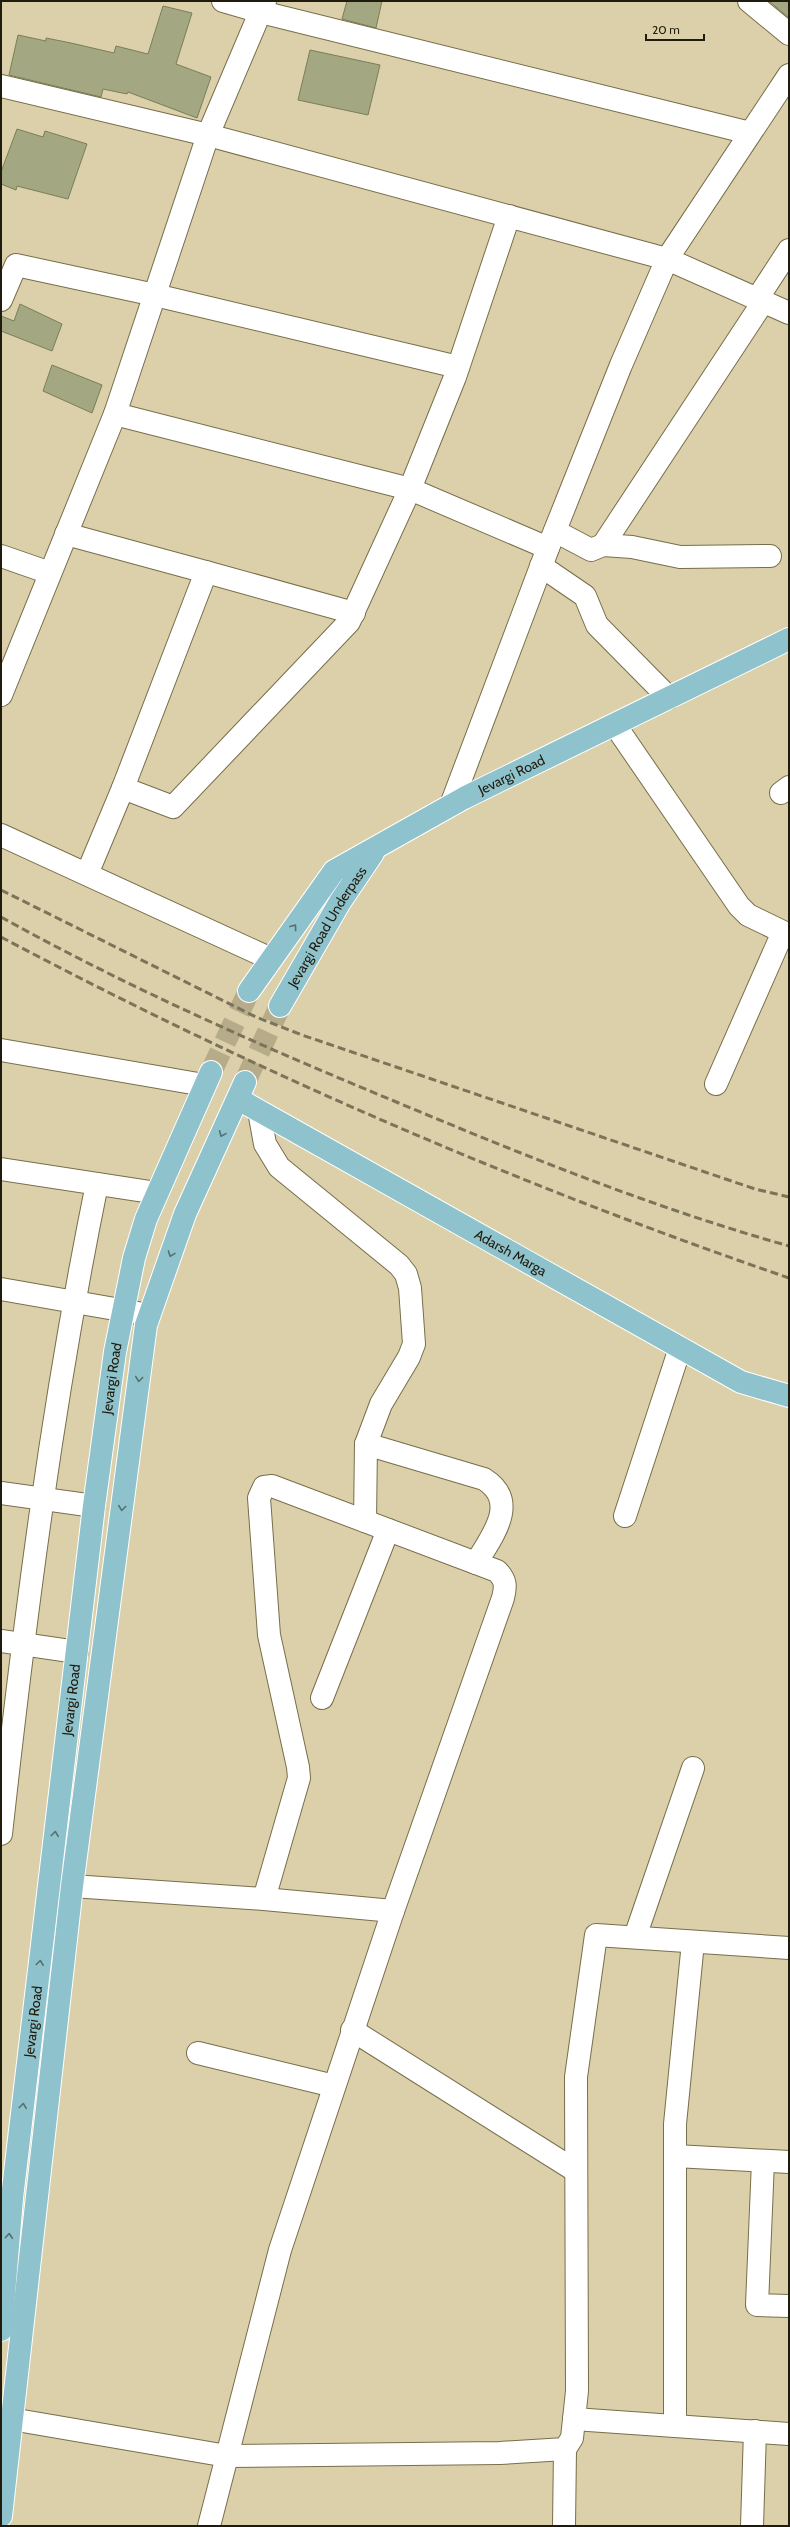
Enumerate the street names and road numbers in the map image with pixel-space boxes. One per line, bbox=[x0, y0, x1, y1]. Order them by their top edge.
street label: Jevargi Road bbox=[474, 751, 548, 799]
street label: Jevargi Road Underpass bbox=[283, 863, 371, 992]
street label: Adarsh Marga bbox=[471, 1225, 550, 1280]
street label: Jevargi Road bbox=[97, 1341, 126, 1416]
street label: Jevargi Road bbox=[58, 1663, 84, 1738]
street label: Jevargi Road bbox=[20, 1985, 46, 2060]

